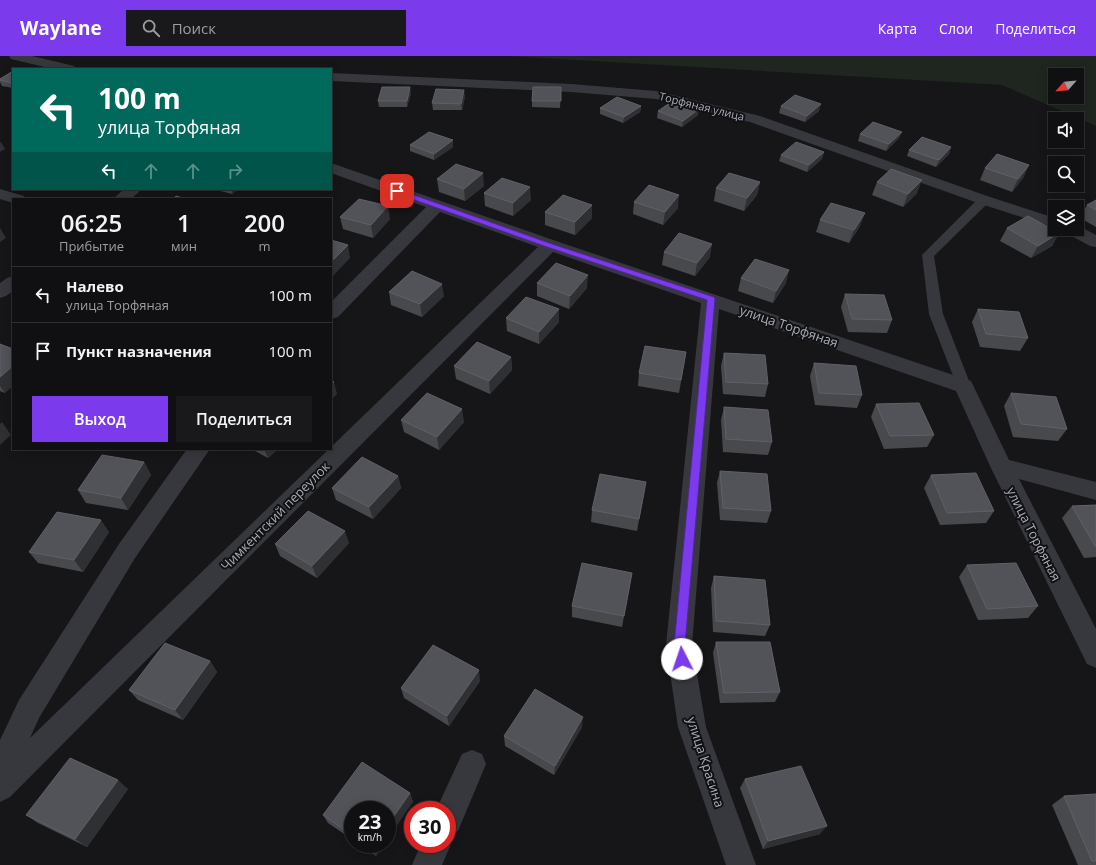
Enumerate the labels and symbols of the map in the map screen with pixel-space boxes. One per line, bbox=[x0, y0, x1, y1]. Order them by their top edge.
north arrow bbox=[1048, 68, 1084, 104]
street label: Торфяная улица bbox=[658, 88, 746, 124]
pin bbox=[380, 174, 414, 208]
street label: улица Торфяная bbox=[737, 301, 841, 351]
street label: Чимкентский переулок bbox=[217, 457, 334, 574]
street label: улица Торфяная bbox=[1003, 484, 1065, 584]
position arrow bbox=[661, 638, 703, 680]
street label: улица Красина bbox=[683, 715, 729, 809]
speed limit sign: 30 bbox=[404, 801, 456, 853]

